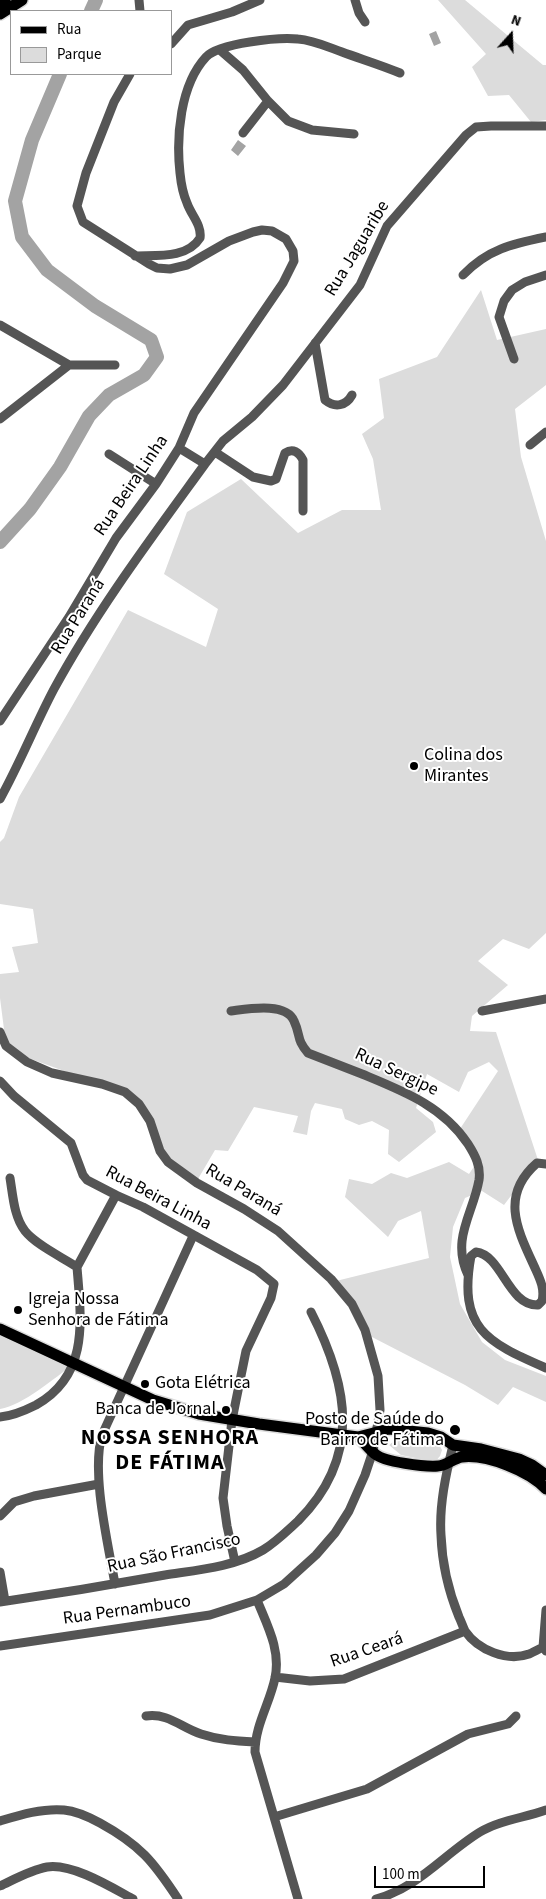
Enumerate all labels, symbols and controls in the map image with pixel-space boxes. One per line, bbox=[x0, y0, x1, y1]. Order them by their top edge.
legend bbox=[10, 10, 172, 75]
north arrow bbox=[486, 10, 536, 60]
text: N bbox=[508, 10, 524, 32]
text: Rua bbox=[57, 19, 81, 40]
text: Parque bbox=[57, 44, 101, 65]
street label: Rua Jaguaribe bbox=[321, 197, 395, 301]
street label: Rua Beira Linha bbox=[90, 431, 174, 541]
street label: Rua Paraná bbox=[47, 575, 111, 659]
place label: Colina dos Mirantes bbox=[424, 745, 503, 788]
marker: Colina dos Mirantes bbox=[408, 760, 420, 772]
street label: Rua Sergipe bbox=[351, 1044, 441, 1102]
street label: Rua Paraná bbox=[201, 1160, 285, 1222]
street label: Rua Beira Linha bbox=[101, 1162, 215, 1236]
place label: Igreja Nossa Senhora de Fátima bbox=[28, 1289, 169, 1332]
marker: Igreja Nossa Senhora de Fátima bbox=[12, 1304, 24, 1316]
place label: Gota Elétrica bbox=[155, 1373, 251, 1395]
marker: Gota Elétrica bbox=[139, 1378, 151, 1390]
place label: Banca de Jornal bbox=[95, 1399, 216, 1421]
marker: Banca de Jornal bbox=[220, 1404, 232, 1416]
place label: Posto de Saúde do Bairro de Fátima bbox=[305, 1409, 444, 1452]
marker: Posto de Saúde do Bairro de Fátima bbox=[448, 1423, 462, 1437]
district label: NOSSA SENHORA DE FÁTIMA bbox=[79, 1426, 261, 1478]
street label: Rua São Francisco bbox=[105, 1529, 243, 1579]
street label: Rua Pernambuco bbox=[62, 1591, 192, 1631]
street label: Rua Ceará bbox=[328, 1628, 406, 1674]
scale bar bbox=[376, 1856, 487, 1888]
text: 100 m bbox=[382, 1864, 420, 1885]

